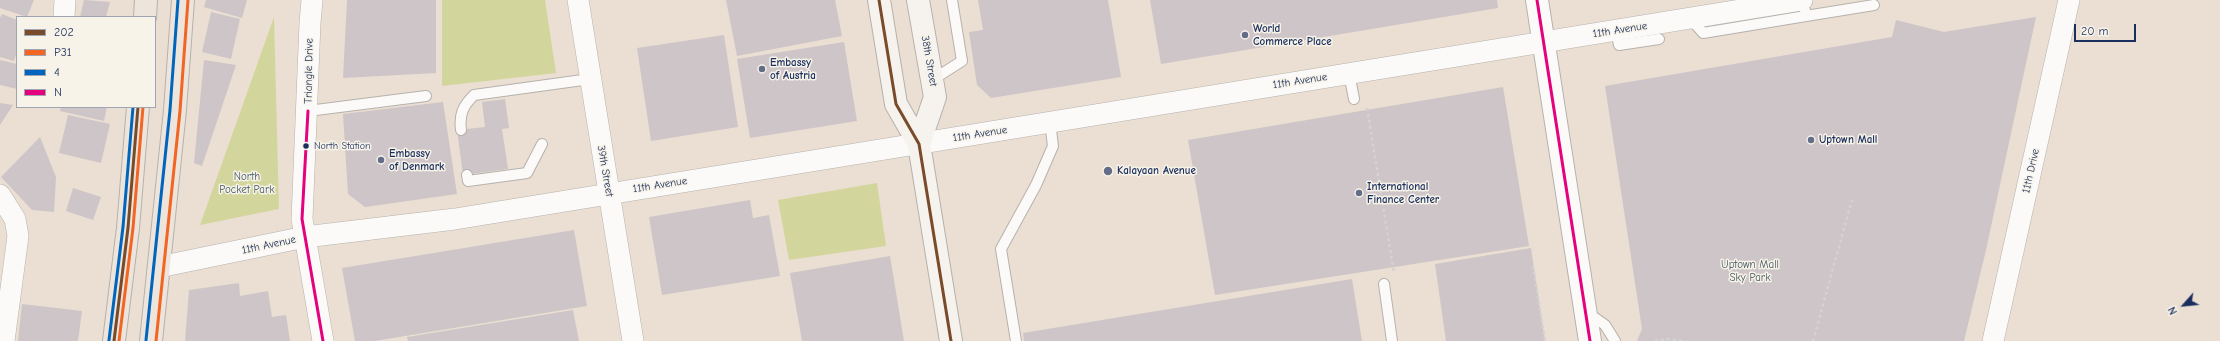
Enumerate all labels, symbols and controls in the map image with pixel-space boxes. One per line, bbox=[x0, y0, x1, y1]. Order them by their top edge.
legend bbox=[16, 16, 156, 108]
scale bar bbox=[2076, 16, 2138, 42]
street label: 11th Avenue bbox=[1592, 19, 1648, 41]
place label: World Commerce Place bbox=[1253, 22, 1332, 48]
text: 20 m bbox=[2081, 24, 2109, 38]
text: 202 bbox=[54, 25, 74, 39]
marker: World Commerce Place bbox=[1240, 30, 1250, 40]
street label: 38th Street bbox=[918, 34, 940, 88]
street label: Triangle Drive bbox=[302, 38, 316, 104]
text: P31 bbox=[54, 45, 72, 59]
place label: Embassy of Austria bbox=[770, 56, 816, 82]
marker: Embassy of Austria bbox=[757, 64, 767, 74]
text: 4 bbox=[54, 65, 60, 79]
street label: 11th Avenue bbox=[1272, 70, 1328, 92]
text: N bbox=[54, 85, 62, 99]
street label: 11th Avenue bbox=[952, 123, 1008, 145]
place label: Uptown Mall bbox=[1819, 133, 1877, 147]
marker: Uptown Mall bbox=[1806, 135, 1816, 145]
place label: North Station bbox=[314, 140, 371, 152]
marker: North Station bbox=[301, 141, 311, 151]
street label: 39th Street bbox=[594, 144, 616, 198]
place label: Embassy of Denmark bbox=[389, 147, 444, 173]
street label: 11th Drive bbox=[2019, 148, 2043, 194]
marker: Embassy of Denmark bbox=[376, 155, 386, 165]
place label: Kalayaan Avenue bbox=[1117, 164, 1196, 178]
marker: Kalayaan Avenue bbox=[1102, 165, 1114, 177]
park label: North Pocket Park bbox=[219, 170, 275, 196]
street label: 11th Avenue bbox=[632, 174, 688, 196]
place label: International Finance Center bbox=[1367, 180, 1439, 206]
marker: International Finance Center bbox=[1354, 188, 1364, 198]
street label: 11th Avenue bbox=[241, 233, 297, 257]
park label: Uptown Mall Sky Park bbox=[1721, 258, 1779, 284]
north arrow bbox=[2164, 285, 2204, 325]
text: N bbox=[2165, 305, 2180, 317]

